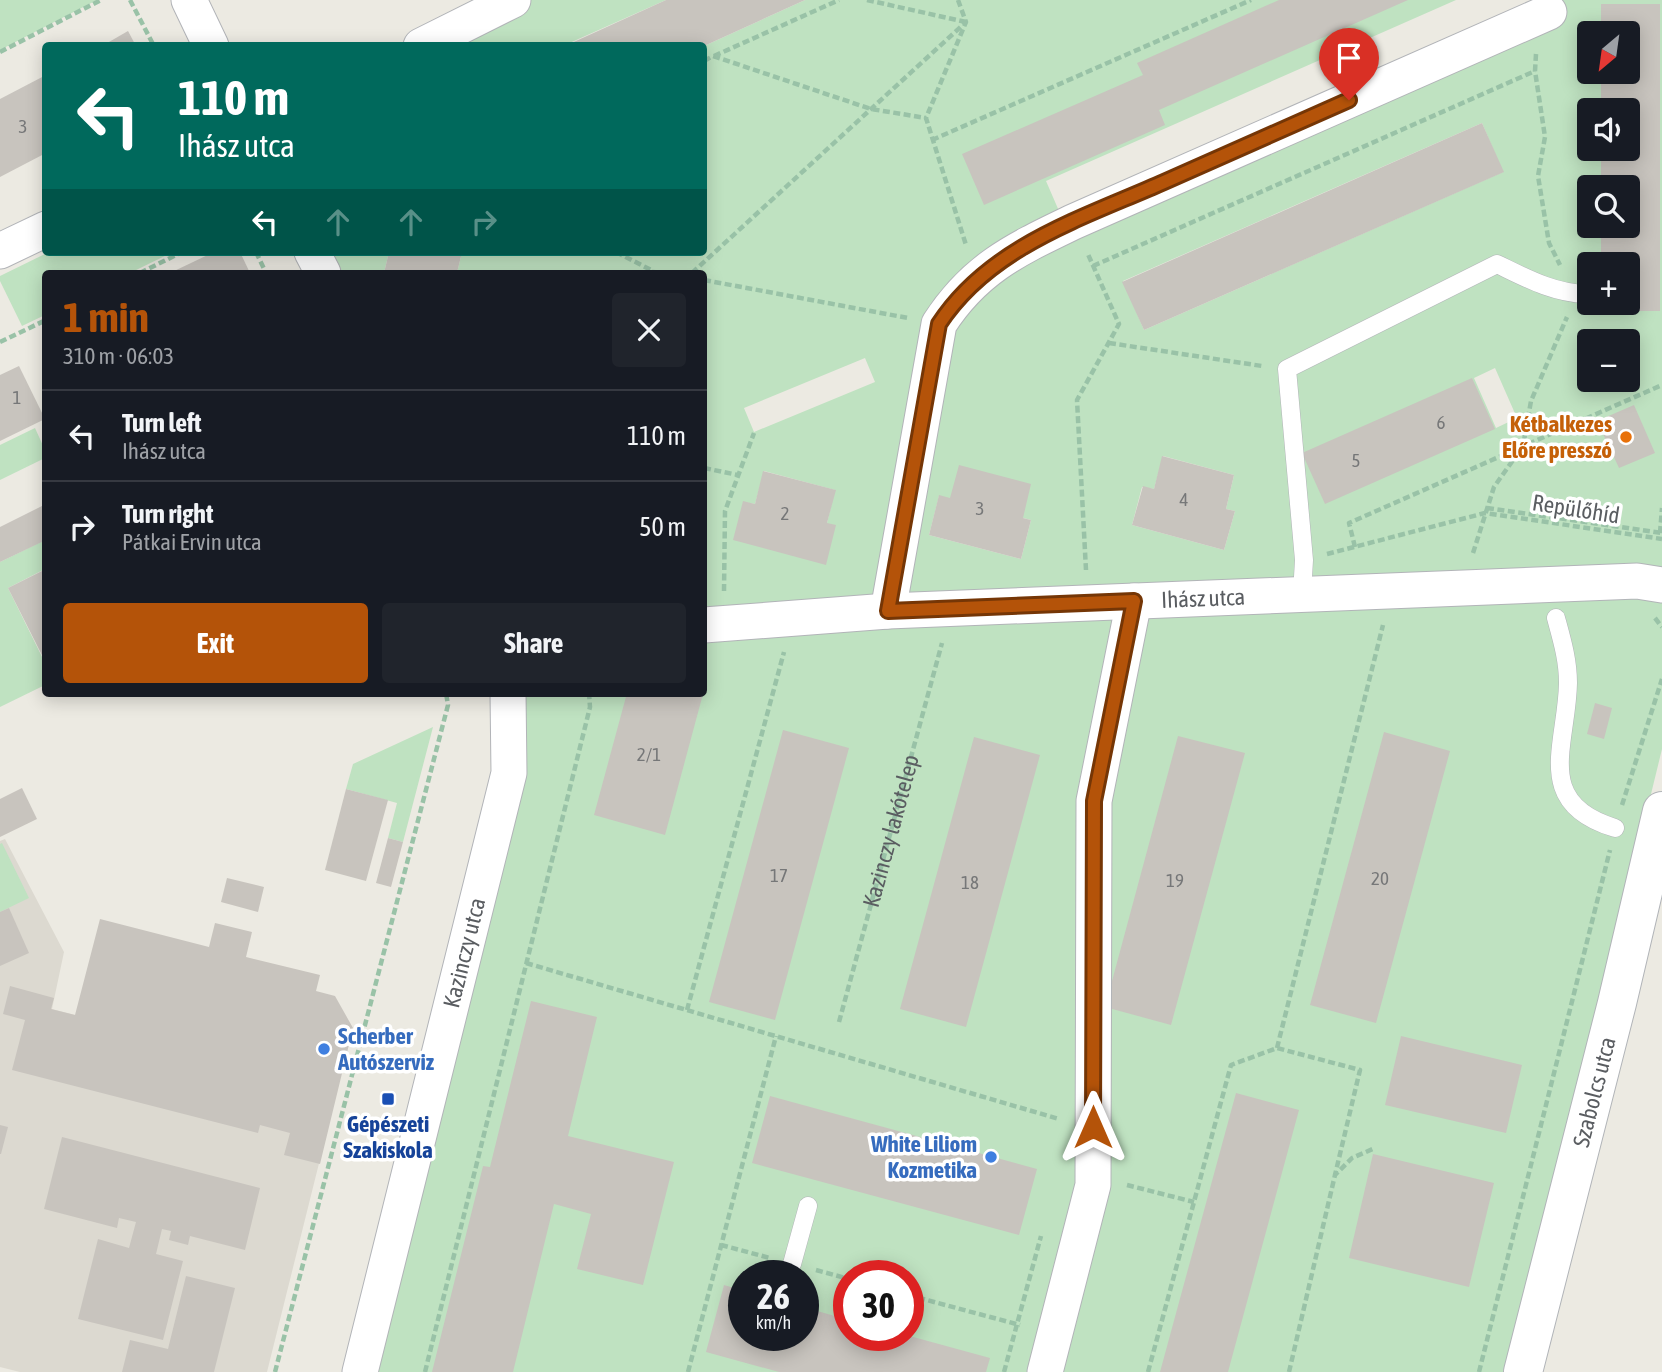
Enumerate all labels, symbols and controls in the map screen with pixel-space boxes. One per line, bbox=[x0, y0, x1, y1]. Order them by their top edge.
north arrow bbox=[1577, 21, 1640, 84]
map controls bbox=[1577, 21, 1640, 392]
pin bbox=[1319, 28, 1379, 100]
icon: arrive bbox=[1330, 39, 1368, 77]
text: 110 m bbox=[178, 69, 289, 125]
icon: left bbox=[63, 70, 154, 161]
button: sound bbox=[1577, 98, 1640, 161]
house number: 3 bbox=[19, 115, 27, 137]
text: Ihász utca bbox=[178, 127, 295, 164]
button: search bbox=[1577, 175, 1640, 238]
icon: left bbox=[246, 203, 284, 241]
icon: ahead bbox=[319, 203, 357, 241]
icon: ahead bbox=[392, 203, 430, 241]
icon: right bbox=[465, 203, 503, 241]
button: + bbox=[1577, 252, 1640, 315]
text: 1 min bbox=[63, 293, 149, 341]
button: close bbox=[612, 293, 686, 367]
button: − bbox=[1577, 329, 1640, 392]
text: 310 m · 06:03 bbox=[63, 343, 174, 369]
house number: 1 bbox=[13, 386, 21, 408]
text: Turn left bbox=[122, 408, 202, 438]
house number: 6 bbox=[1437, 411, 1446, 433]
place label: Kétbalkezes Előre presszó bbox=[1502, 411, 1612, 463]
icon: left bbox=[63, 417, 101, 455]
text: 110 m bbox=[627, 421, 686, 451]
marker: Kétbalkezes Előre presszó bbox=[1618, 429, 1634, 445]
text: Ihász utca bbox=[122, 438, 206, 464]
house number: 5 bbox=[1352, 449, 1360, 471]
house number: 4 bbox=[1180, 488, 1189, 510]
street label: Repülőhíd bbox=[1531, 489, 1621, 529]
house number: 3 bbox=[976, 497, 984, 519]
text: Turn right bbox=[122, 499, 213, 529]
house number: 2 bbox=[781, 502, 789, 524]
icon: right bbox=[63, 508, 101, 546]
text: 50 m bbox=[639, 512, 686, 542]
text: Pátkai Ervin utca bbox=[122, 529, 262, 555]
street label: Ihász utca bbox=[1161, 584, 1246, 613]
button: Exit bbox=[63, 603, 368, 683]
button: Share bbox=[382, 603, 686, 683]
house number: 2/1 bbox=[637, 743, 661, 765]
street label: Kazinczy lakótelep bbox=[858, 752, 924, 910]
house number: 17 bbox=[770, 864, 788, 886]
house number: 20 bbox=[1371, 867, 1389, 889]
house number: 19 bbox=[1166, 869, 1184, 891]
house number: 18 bbox=[961, 871, 979, 893]
street label: Kazinczy utca bbox=[438, 895, 490, 1010]
place label: Scherber Autószerviz bbox=[337, 1023, 435, 1075]
street label: Szabolcs utca bbox=[1568, 1034, 1621, 1150]
marker: Scherber Autószerviz bbox=[316, 1041, 332, 1057]
position arrow bbox=[1056, 1090, 1130, 1164]
marker: Gépészeti Szakiskola bbox=[380, 1091, 396, 1107]
place label: Gépészeti Szakiskola bbox=[343, 1111, 433, 1163]
place label: White Liliom Kozmetika bbox=[870, 1131, 977, 1183]
marker: White Liliom Kozmetika bbox=[983, 1149, 999, 1165]
speed limit sign: 30 bbox=[833, 1260, 924, 1351]
text: 26 bbox=[757, 1276, 790, 1316]
text: km/h bbox=[756, 1312, 791, 1333]

